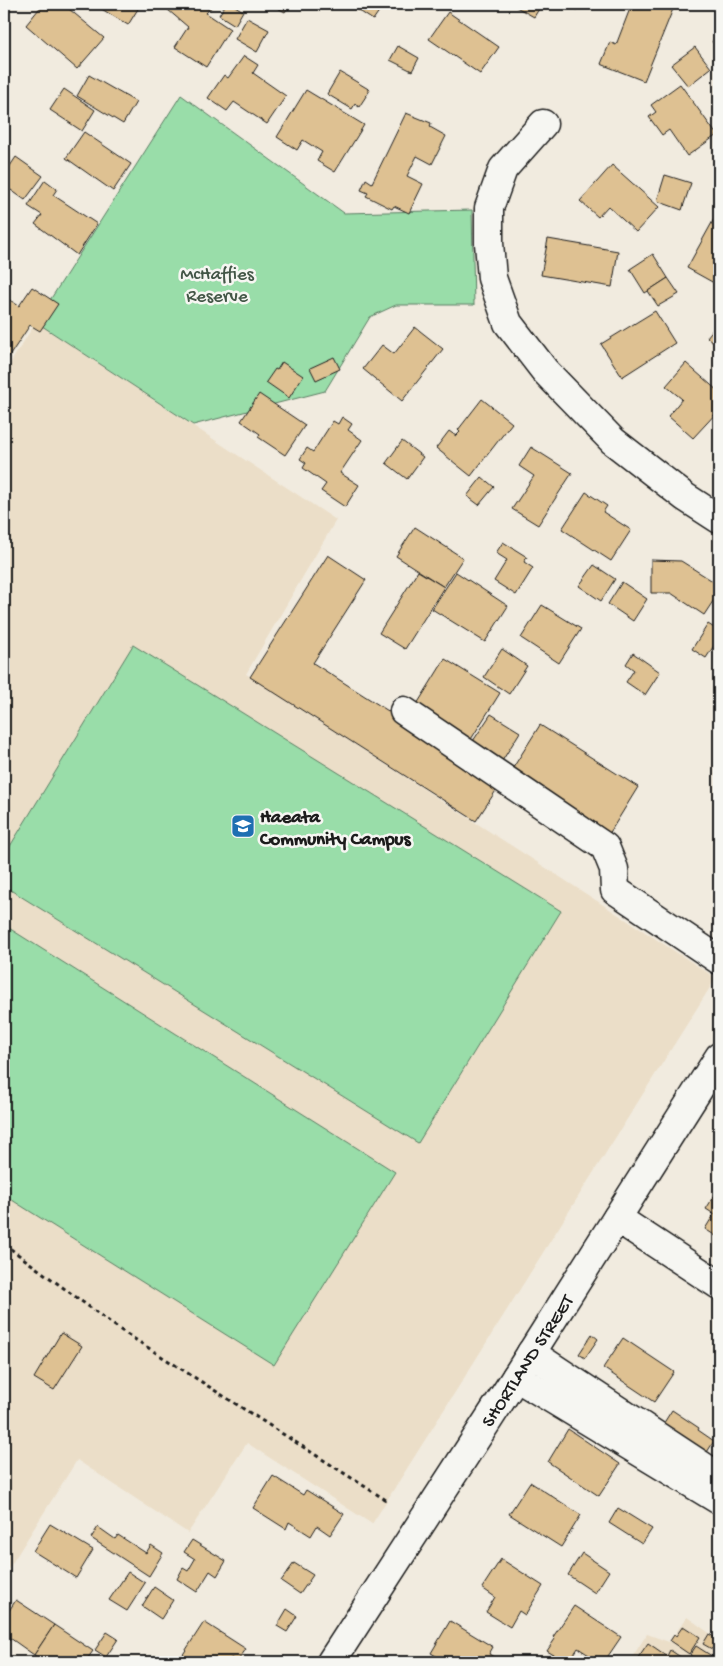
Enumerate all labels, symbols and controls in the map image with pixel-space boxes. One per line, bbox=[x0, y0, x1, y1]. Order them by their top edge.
park label: McHaffies Reserve bbox=[180, 264, 255, 309]
place label: Haeata Community Campus bbox=[259, 807, 411, 852]
school or university icon: Haeata Community Campus bbox=[230, 813, 256, 839]
street label: SHORTLAND STREET bbox=[478, 1291, 581, 1432]

